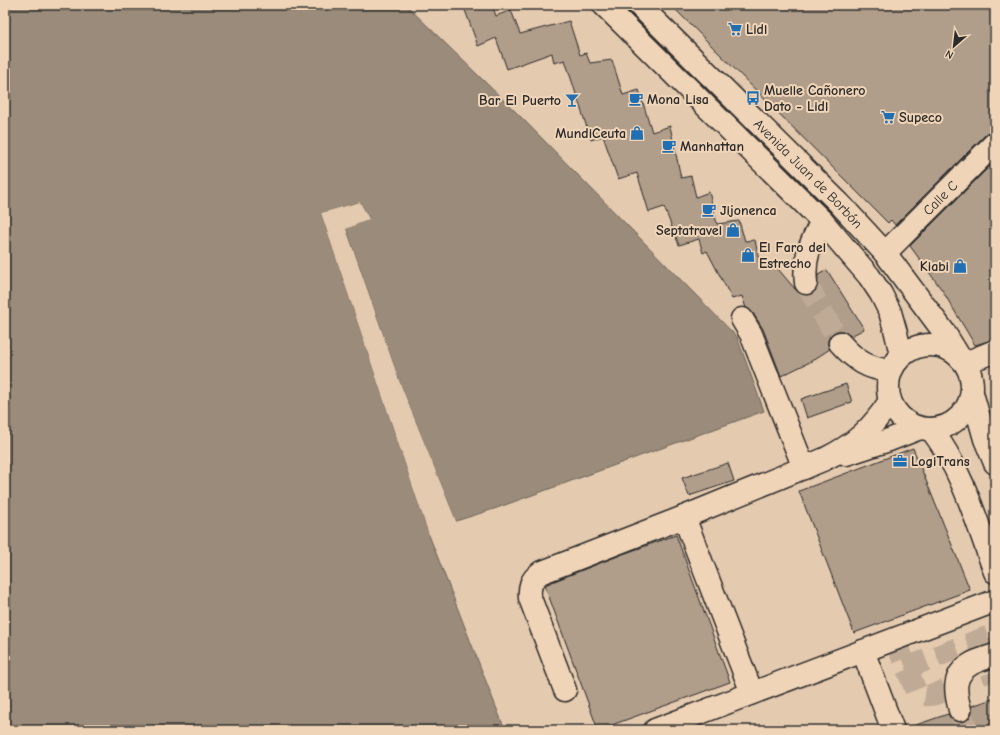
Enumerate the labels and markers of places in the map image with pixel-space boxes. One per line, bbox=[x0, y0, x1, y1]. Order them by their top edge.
supermarket icon: Lidl bbox=[727, 21, 743, 37]
place label: Lidl bbox=[746, 21, 767, 38]
place label: Muelle Cañonero Dato - Lidl bbox=[764, 82, 865, 115]
bus stop icon: Muelle Cañonero Dato - Lidl bbox=[745, 90, 761, 106]
cafe icon: Mona Lisa bbox=[628, 91, 644, 107]
place label: Mona Lisa bbox=[647, 91, 709, 108]
place label: Bar El Puerto bbox=[479, 92, 561, 109]
bar icon: Bar El Puerto bbox=[564, 92, 580, 108]
supermarket icon: Supeco bbox=[880, 109, 896, 125]
place label: Supeco bbox=[899, 109, 942, 126]
place label: MundiCeuta bbox=[555, 125, 626, 142]
shop icon: MundiCeuta bbox=[629, 125, 645, 141]
cafe icon: Manhattan bbox=[661, 138, 677, 154]
place label: Manhattan bbox=[680, 138, 744, 155]
cafe icon: Jijonenca bbox=[701, 202, 717, 218]
place label: Jijonenca bbox=[720, 202, 777, 219]
place label: Septatravel bbox=[656, 222, 722, 239]
shop icon: Septatravel bbox=[725, 222, 741, 238]
place label: El Faro del Estrecho bbox=[759, 239, 826, 272]
shop icon: El Faro del Estrecho bbox=[740, 247, 756, 263]
place label: Kiabi bbox=[920, 258, 949, 275]
shop icon: Kiabi bbox=[952, 258, 968, 274]
office icon: LogiTrans bbox=[892, 453, 908, 469]
place label: LogiTrans bbox=[911, 453, 970, 470]

